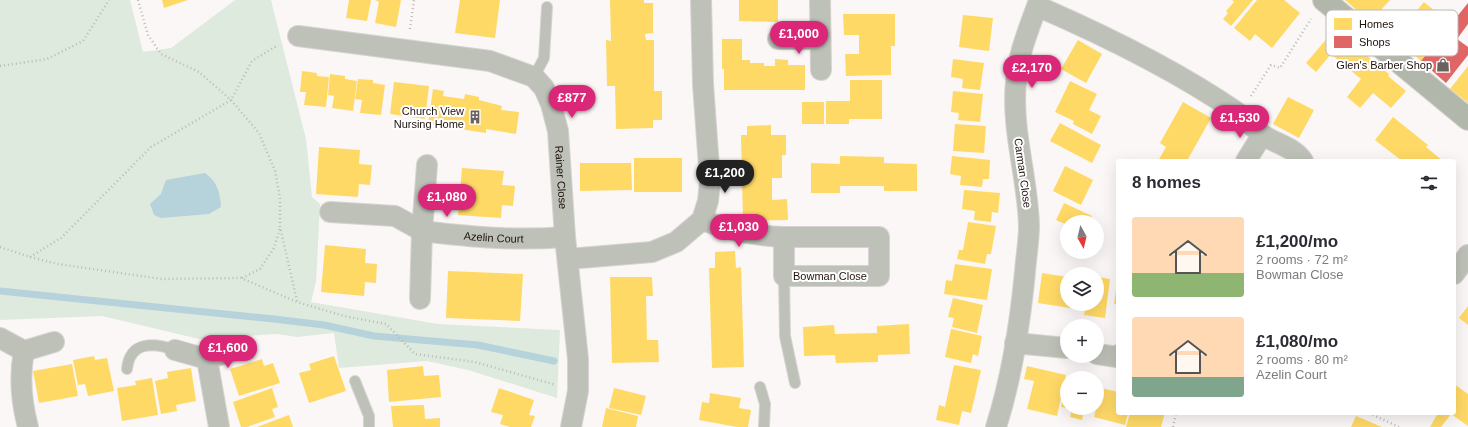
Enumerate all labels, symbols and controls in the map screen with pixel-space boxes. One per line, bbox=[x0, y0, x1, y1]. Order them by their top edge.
legend bbox=[1326, 10, 1458, 56]
text: Homes bbox=[1359, 18, 1394, 30]
pin: £1,000 bbox=[766, 21, 832, 55]
text: £1,000 bbox=[779, 26, 819, 41]
text: Shops bbox=[1359, 36, 1391, 48]
pin: £2,170 bbox=[999, 55, 1065, 89]
shop icon: Glen's Barber Shop bbox=[1435, 57, 1451, 73]
place label: Glen's Barber Shop bbox=[1336, 59, 1432, 71]
text: £2,170 bbox=[1012, 60, 1052, 75]
pin: £877 bbox=[548, 85, 596, 119]
text: £877 bbox=[558, 90, 586, 105]
place label: Church View Nursing Home bbox=[394, 105, 464, 130]
pin: £1,530 bbox=[1207, 105, 1273, 139]
building icon: Church View Nursing Home bbox=[467, 109, 483, 125]
text: £1,530 bbox=[1220, 110, 1260, 125]
street label: Carman Close bbox=[1012, 137, 1034, 209]
street label: Rainer Close bbox=[553, 145, 569, 209]
pin: £1,200 bbox=[692, 160, 758, 194]
text: £1,200 bbox=[705, 165, 745, 180]
icon: filters bbox=[1418, 172, 1440, 194]
text: 8 homes bbox=[1132, 173, 1201, 192]
pin: £1,080 bbox=[414, 184, 480, 218]
text: £1,080 bbox=[427, 189, 467, 204]
pin: £1,030 bbox=[706, 214, 772, 248]
north arrow bbox=[1060, 215, 1104, 259]
map controls bbox=[1060, 215, 1104, 415]
text: £1,030 bbox=[719, 219, 759, 234]
street label: Azelin Court bbox=[463, 230, 524, 245]
text: £1,200/mo bbox=[1256, 232, 1338, 251]
icon: home bbox=[1164, 233, 1212, 281]
text: 2 rooms · 72 m² bbox=[1256, 252, 1348, 267]
button: layers bbox=[1060, 267, 1104, 311]
text: Bowman Close bbox=[1256, 267, 1343, 282]
street label: Bowman Close bbox=[793, 270, 867, 282]
button: + bbox=[1060, 319, 1104, 363]
text: £1,080/mo bbox=[1256, 332, 1338, 351]
icon: home bbox=[1164, 333, 1212, 381]
pin: £1,600 bbox=[195, 335, 261, 369]
text: £1,600 bbox=[208, 340, 248, 355]
text: 2 rooms · 80 m² bbox=[1256, 352, 1348, 367]
text: Azelin Court bbox=[1256, 367, 1327, 382]
button: − bbox=[1060, 371, 1104, 415]

